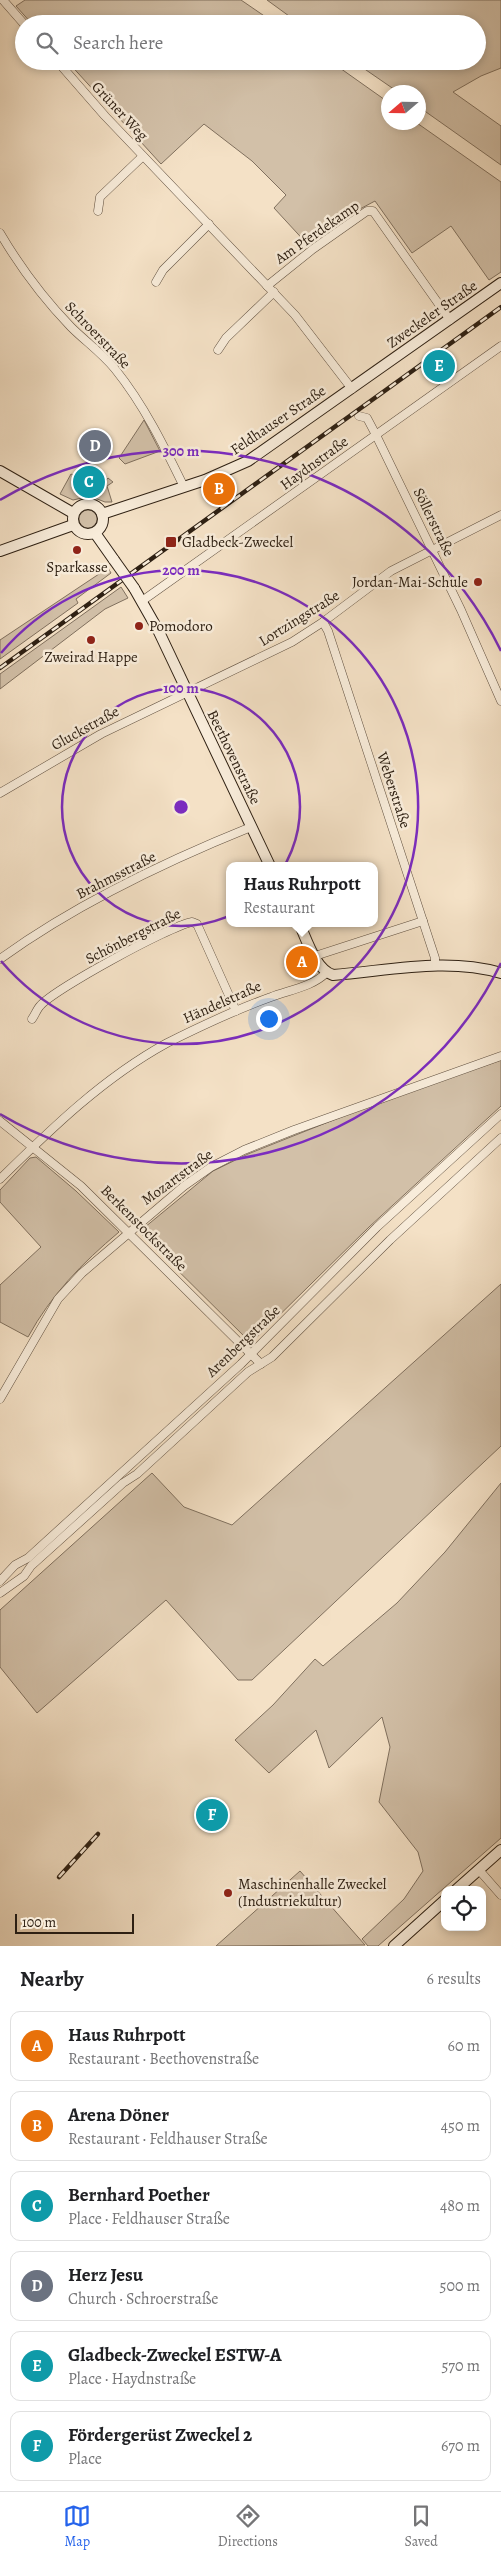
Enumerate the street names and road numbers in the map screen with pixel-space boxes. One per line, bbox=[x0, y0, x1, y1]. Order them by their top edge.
street label: Grüner Weg bbox=[87, 77, 153, 145]
street label: Am Pferdekamp bbox=[270, 196, 363, 269]
street label: Zweckeler Straße bbox=[383, 275, 481, 353]
street label: Schroerstraße bbox=[61, 297, 136, 373]
street label: Feldhauser Straße bbox=[226, 380, 330, 459]
street label: Haydnstraße bbox=[276, 431, 352, 494]
street label: Söllerstraße bbox=[409, 484, 459, 560]
street label: Lortzingstraße bbox=[255, 585, 343, 651]
street label: Gluckstraße bbox=[48, 701, 123, 755]
street label: Beethovenstraße bbox=[202, 706, 266, 808]
street label: Weberstraße bbox=[372, 748, 416, 831]
street label: Brahmsstraße bbox=[73, 846, 160, 904]
street label: Schönbergstraße bbox=[82, 903, 184, 969]
street label: Händelstraße bbox=[180, 976, 265, 1028]
street label: Mozartstraße bbox=[137, 1144, 217, 1210]
street label: Berkenstockstraße bbox=[96, 1180, 192, 1276]
street label: Arenbergstraße bbox=[201, 1300, 285, 1382]

